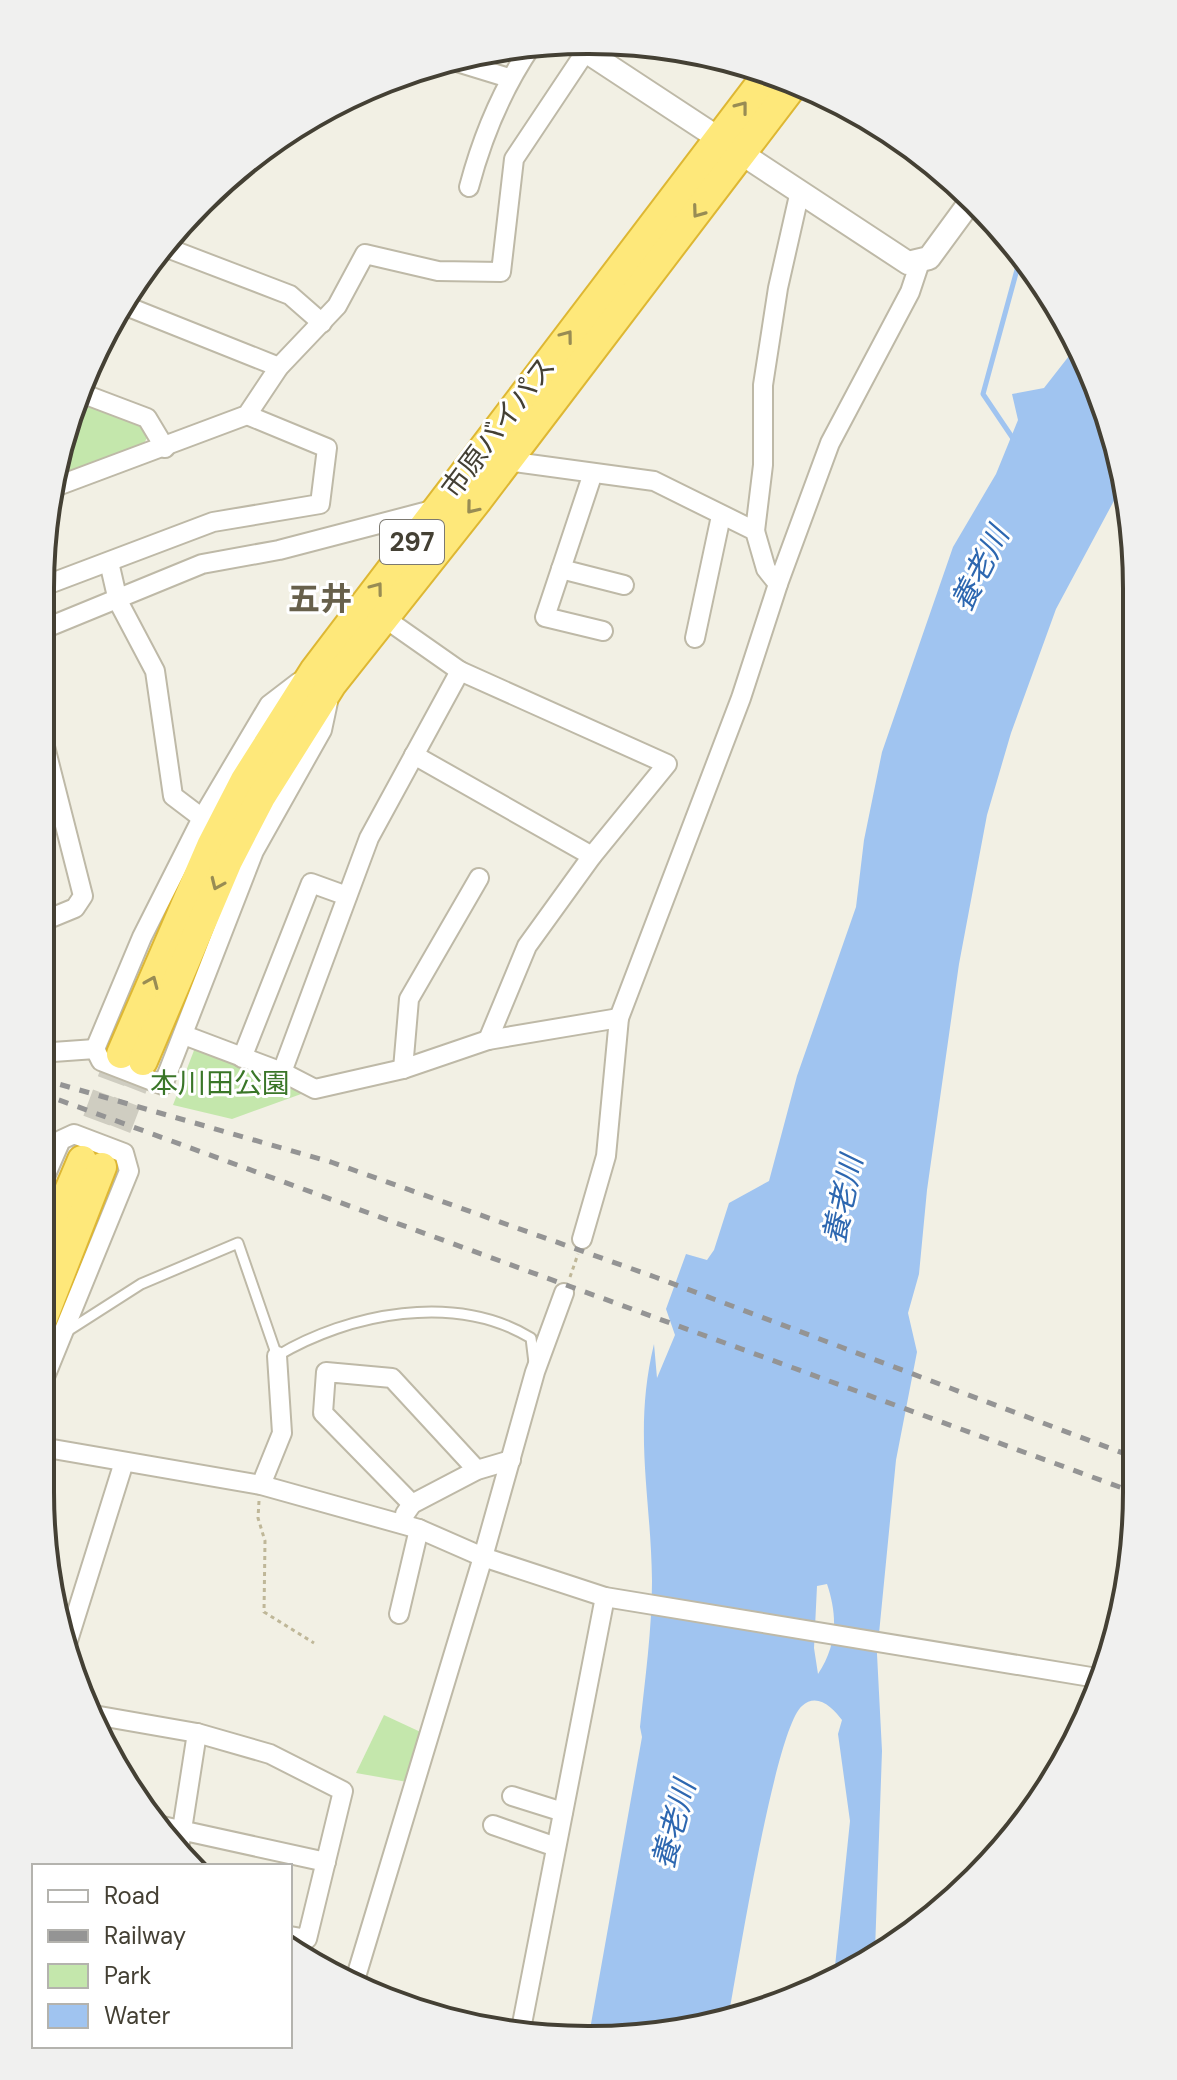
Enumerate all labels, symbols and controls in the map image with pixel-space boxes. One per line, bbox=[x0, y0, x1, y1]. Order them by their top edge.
one-way arrow bbox=[732, 102, 747, 116]
one-way arrow bbox=[693, 204, 707, 218]
one-way arrow bbox=[558, 330, 572, 344]
street label: 市原バイパス bbox=[433, 349, 564, 505]
one-way arrow bbox=[467, 499, 481, 514]
water label: 養老川 bbox=[942, 517, 1019, 618]
road number: 297 bbox=[380, 520, 444, 564]
district label: 五井 bbox=[288, 578, 352, 620]
one-way arrow bbox=[368, 582, 382, 597]
one-way arrow bbox=[211, 876, 227, 891]
one-way arrow bbox=[143, 976, 159, 990]
park label: 本川田公園 bbox=[150, 1065, 290, 1102]
water label: 養老川 bbox=[814, 1149, 872, 1248]
water label: 養老川 bbox=[643, 1773, 705, 1873]
legend bbox=[32, 1864, 292, 2048]
text: Road bbox=[104, 1880, 160, 1911]
text: Railway bbox=[104, 1920, 186, 1951]
text: Park bbox=[104, 1960, 151, 1991]
text: Water bbox=[104, 2000, 170, 2031]

